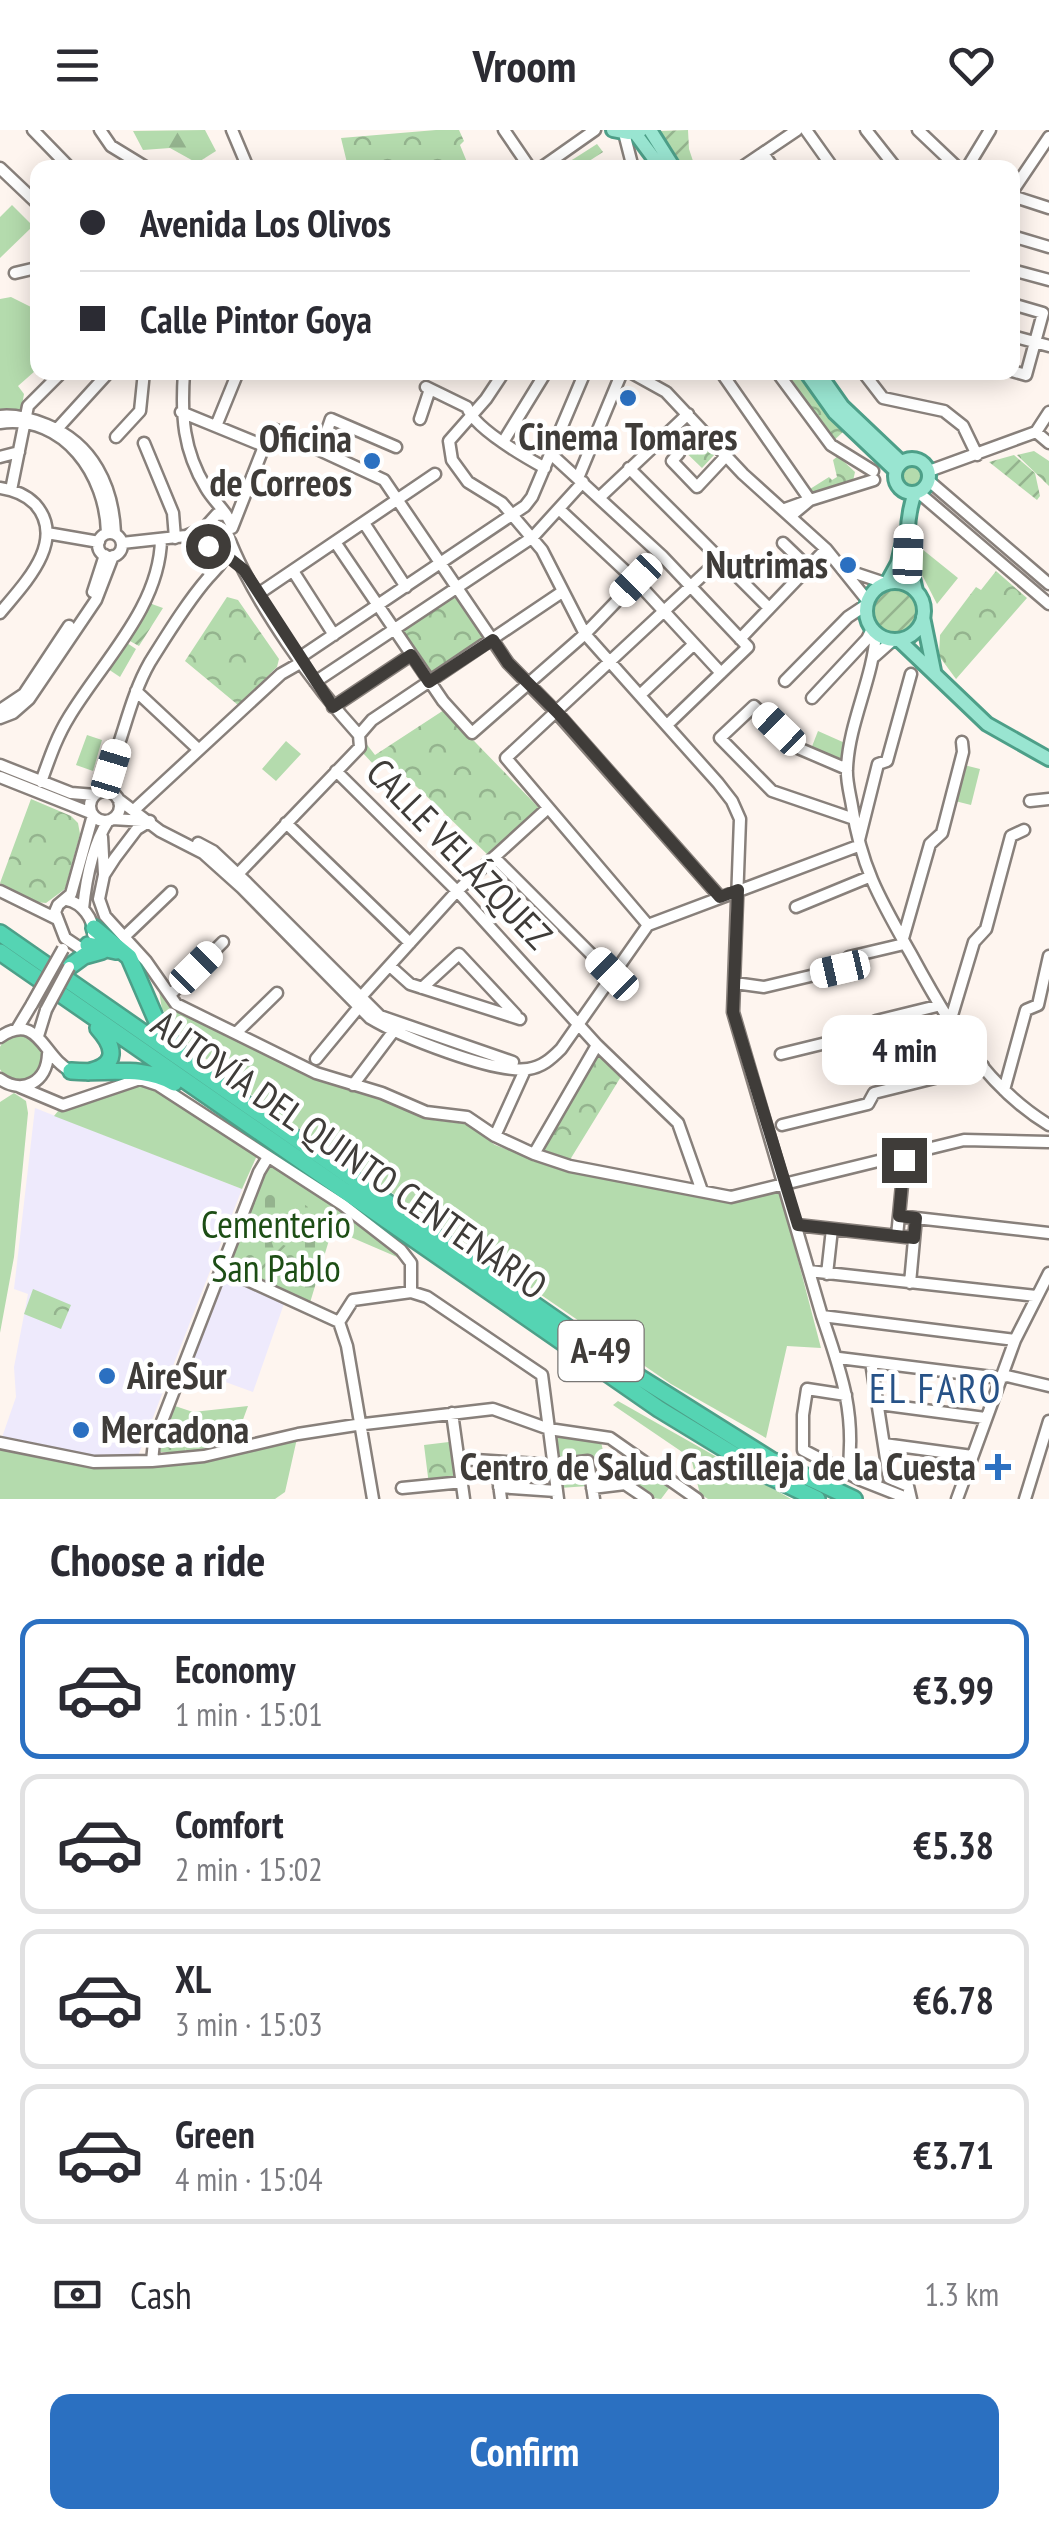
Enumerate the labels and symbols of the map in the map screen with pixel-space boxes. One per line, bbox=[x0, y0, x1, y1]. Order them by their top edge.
marker: Cinema Tomares bbox=[617, 387, 639, 409]
place label: Cinema Tomares bbox=[518, 411, 738, 460]
place label: Oficina de Correos bbox=[210, 413, 352, 506]
marker: Oficina de Correos bbox=[361, 450, 383, 472]
car bbox=[892, 523, 924, 585]
route start bbox=[186, 524, 231, 569]
place label: Nutrimas bbox=[706, 539, 828, 588]
car bbox=[604, 548, 668, 612]
marker: Nutrimas bbox=[837, 554, 859, 576]
car bbox=[747, 697, 811, 761]
car bbox=[88, 736, 134, 802]
street label: CALLE VELÁZQUEZ bbox=[357, 747, 563, 959]
car bbox=[164, 936, 228, 1000]
car bbox=[580, 942, 644, 1006]
car bbox=[807, 948, 873, 990]
street label: AUTOVÍA DEL QUINTO CENTENARIO bbox=[143, 998, 557, 1309]
callout: 4 min bbox=[822, 1015, 986, 1085]
route end bbox=[882, 1138, 927, 1183]
park label: Cementerio San Pablo bbox=[201, 1199, 351, 1292]
road number: A-49 bbox=[558, 1321, 644, 1381]
place label: AireSur bbox=[126, 1350, 228, 1399]
district label: EL FARO bbox=[869, 1362, 1003, 1414]
marker: AireSur bbox=[96, 1365, 118, 1387]
place label: Mercadona bbox=[101, 1404, 249, 1453]
marker: Mercadona bbox=[70, 1419, 92, 1441]
place label: Centro de Salud Castilleja de la Cuesta bbox=[460, 1441, 976, 1490]
marker: Centro de Salud Castilleja de la Cuesta bbox=[985, 1454, 1011, 1480]

